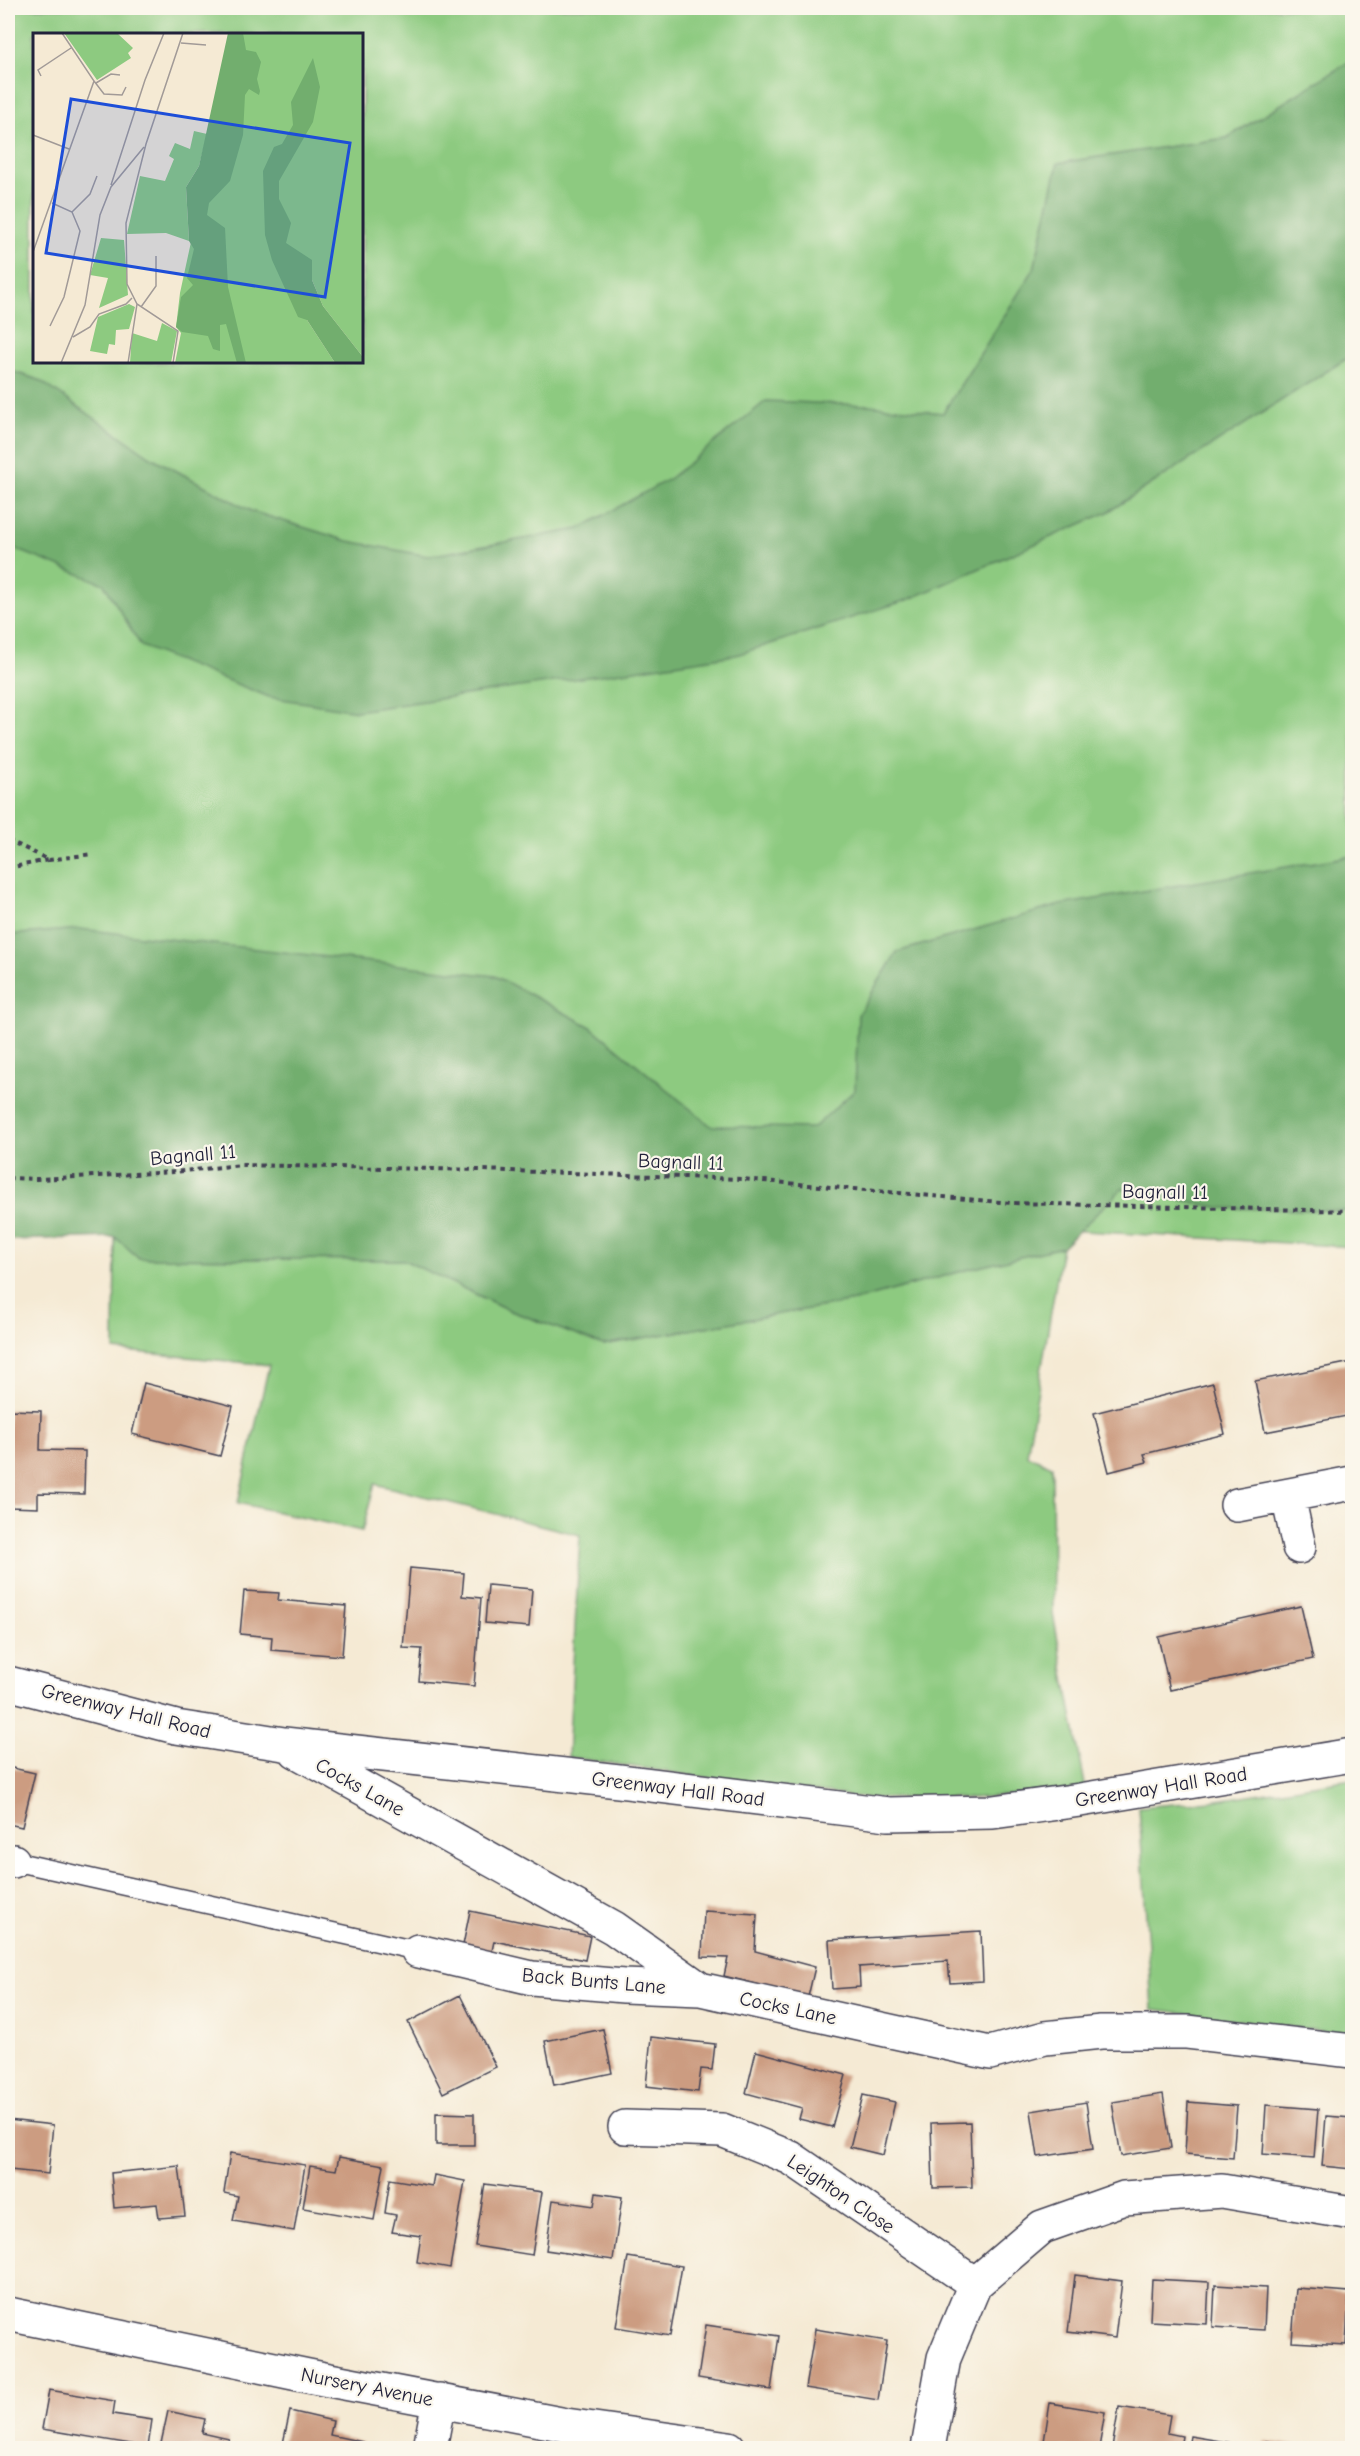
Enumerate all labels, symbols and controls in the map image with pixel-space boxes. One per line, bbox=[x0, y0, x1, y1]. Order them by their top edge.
inset map bbox=[33, 33, 363, 363]
street label: Bagnall 11 bbox=[149, 1140, 237, 1170]
street label: Bagnall 11 bbox=[638, 1149, 724, 1175]
street label: Bagnall 11 bbox=[1122, 1180, 1208, 1204]
street label: Greenway Hall Road bbox=[39, 1679, 213, 1743]
street label: Cocks Lane bbox=[311, 1753, 409, 1821]
street label: Greenway Hall Road bbox=[1073, 1762, 1249, 1812]
street label: Greenway Hall Road bbox=[590, 1767, 766, 1811]
street label: Back Bunts Lane bbox=[521, 1963, 667, 1999]
street label: Cocks Lane bbox=[738, 1987, 838, 2029]
street label: Leighton Close bbox=[783, 2150, 899, 2238]
street label: Nursery Avenue bbox=[299, 2363, 435, 2411]

